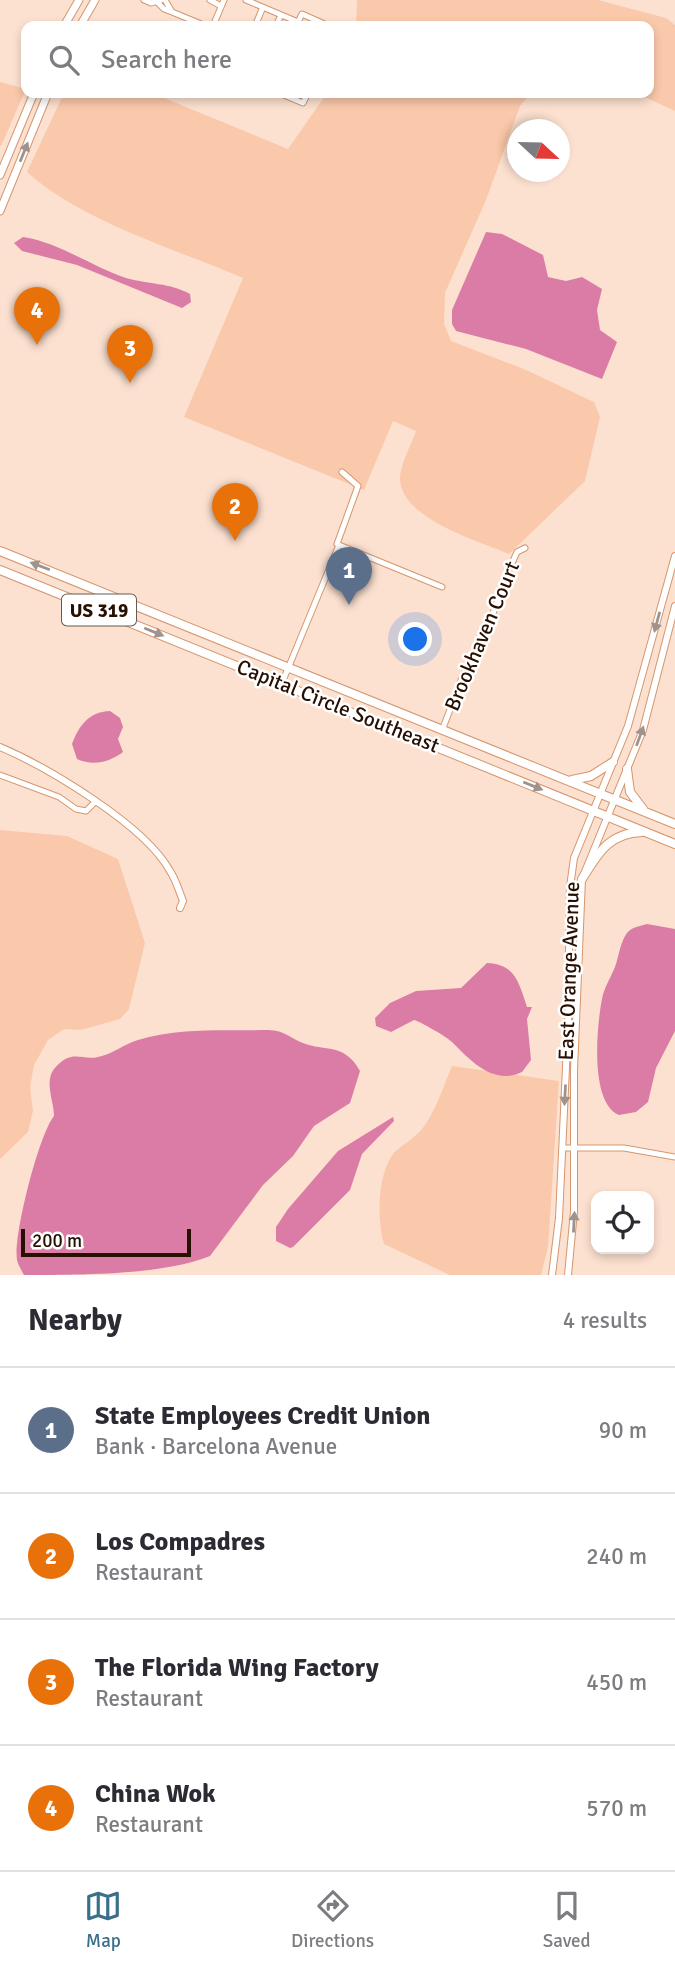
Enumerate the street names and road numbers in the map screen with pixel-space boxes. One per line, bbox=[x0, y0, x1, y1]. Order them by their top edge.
street label: Brookhaven Court bbox=[439, 557, 525, 715]
road number: US 319 bbox=[62, 594, 136, 625]
street label: Capital Circle Southeast bbox=[233, 654, 443, 758]
street label: East Orange Avenue bbox=[553, 881, 585, 1061]

